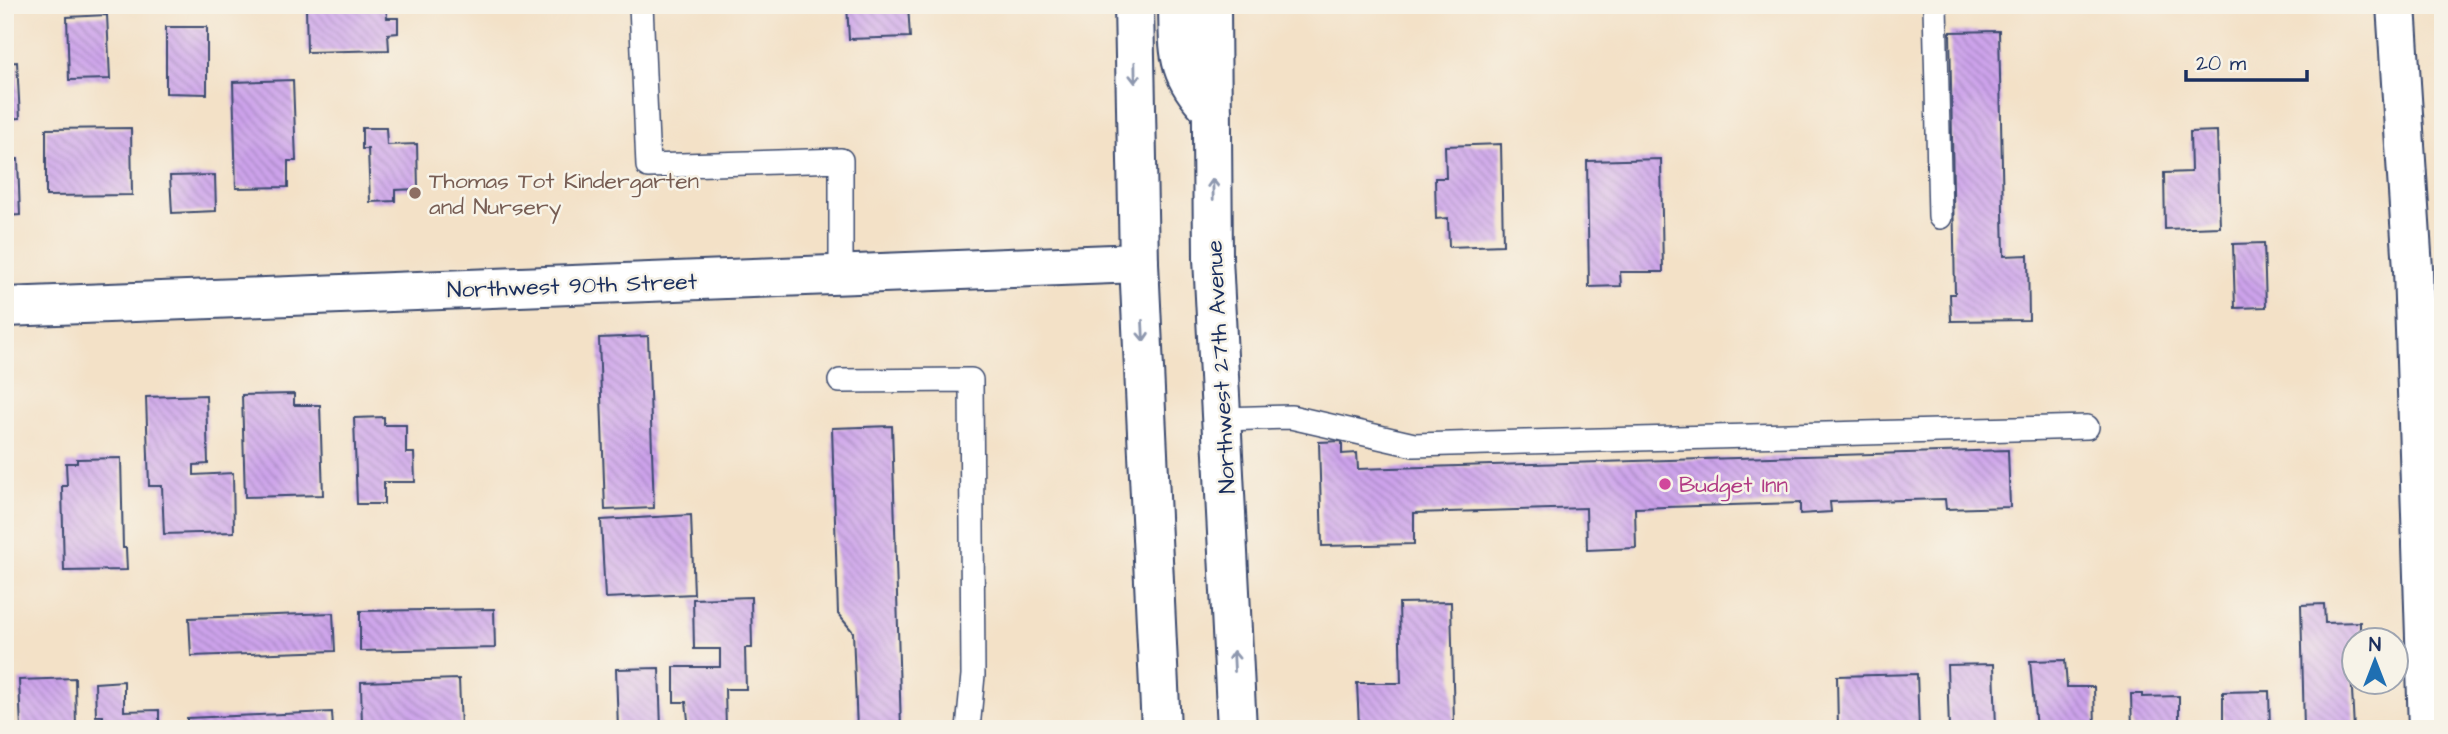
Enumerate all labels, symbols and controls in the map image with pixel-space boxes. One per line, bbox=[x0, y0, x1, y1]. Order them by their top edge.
scale bar bbox=[2186, 38, 2306, 82]
text: 20 m bbox=[2196, 49, 2247, 78]
one-way arrow bbox=[1129, 62, 1142, 85]
place label: Thomas Tot Kindergarten and Nursery bbox=[429, 165, 699, 224]
one-way arrow bbox=[1206, 178, 1219, 201]
marker: Thomas Tot Kindergarten and Nursery bbox=[407, 185, 423, 201]
street label: Northwest 27th Avenue bbox=[1198, 239, 1244, 494]
street label: Northwest 90th Street bbox=[446, 266, 698, 306]
one-way arrow bbox=[1136, 319, 1149, 342]
place label: Budget Inn bbox=[1679, 469, 1788, 502]
marker: Budget Inn bbox=[1657, 476, 1673, 492]
north arrow bbox=[2340, 626, 2410, 696]
text: N bbox=[2369, 632, 2381, 659]
one-way arrow bbox=[1227, 650, 1240, 672]

